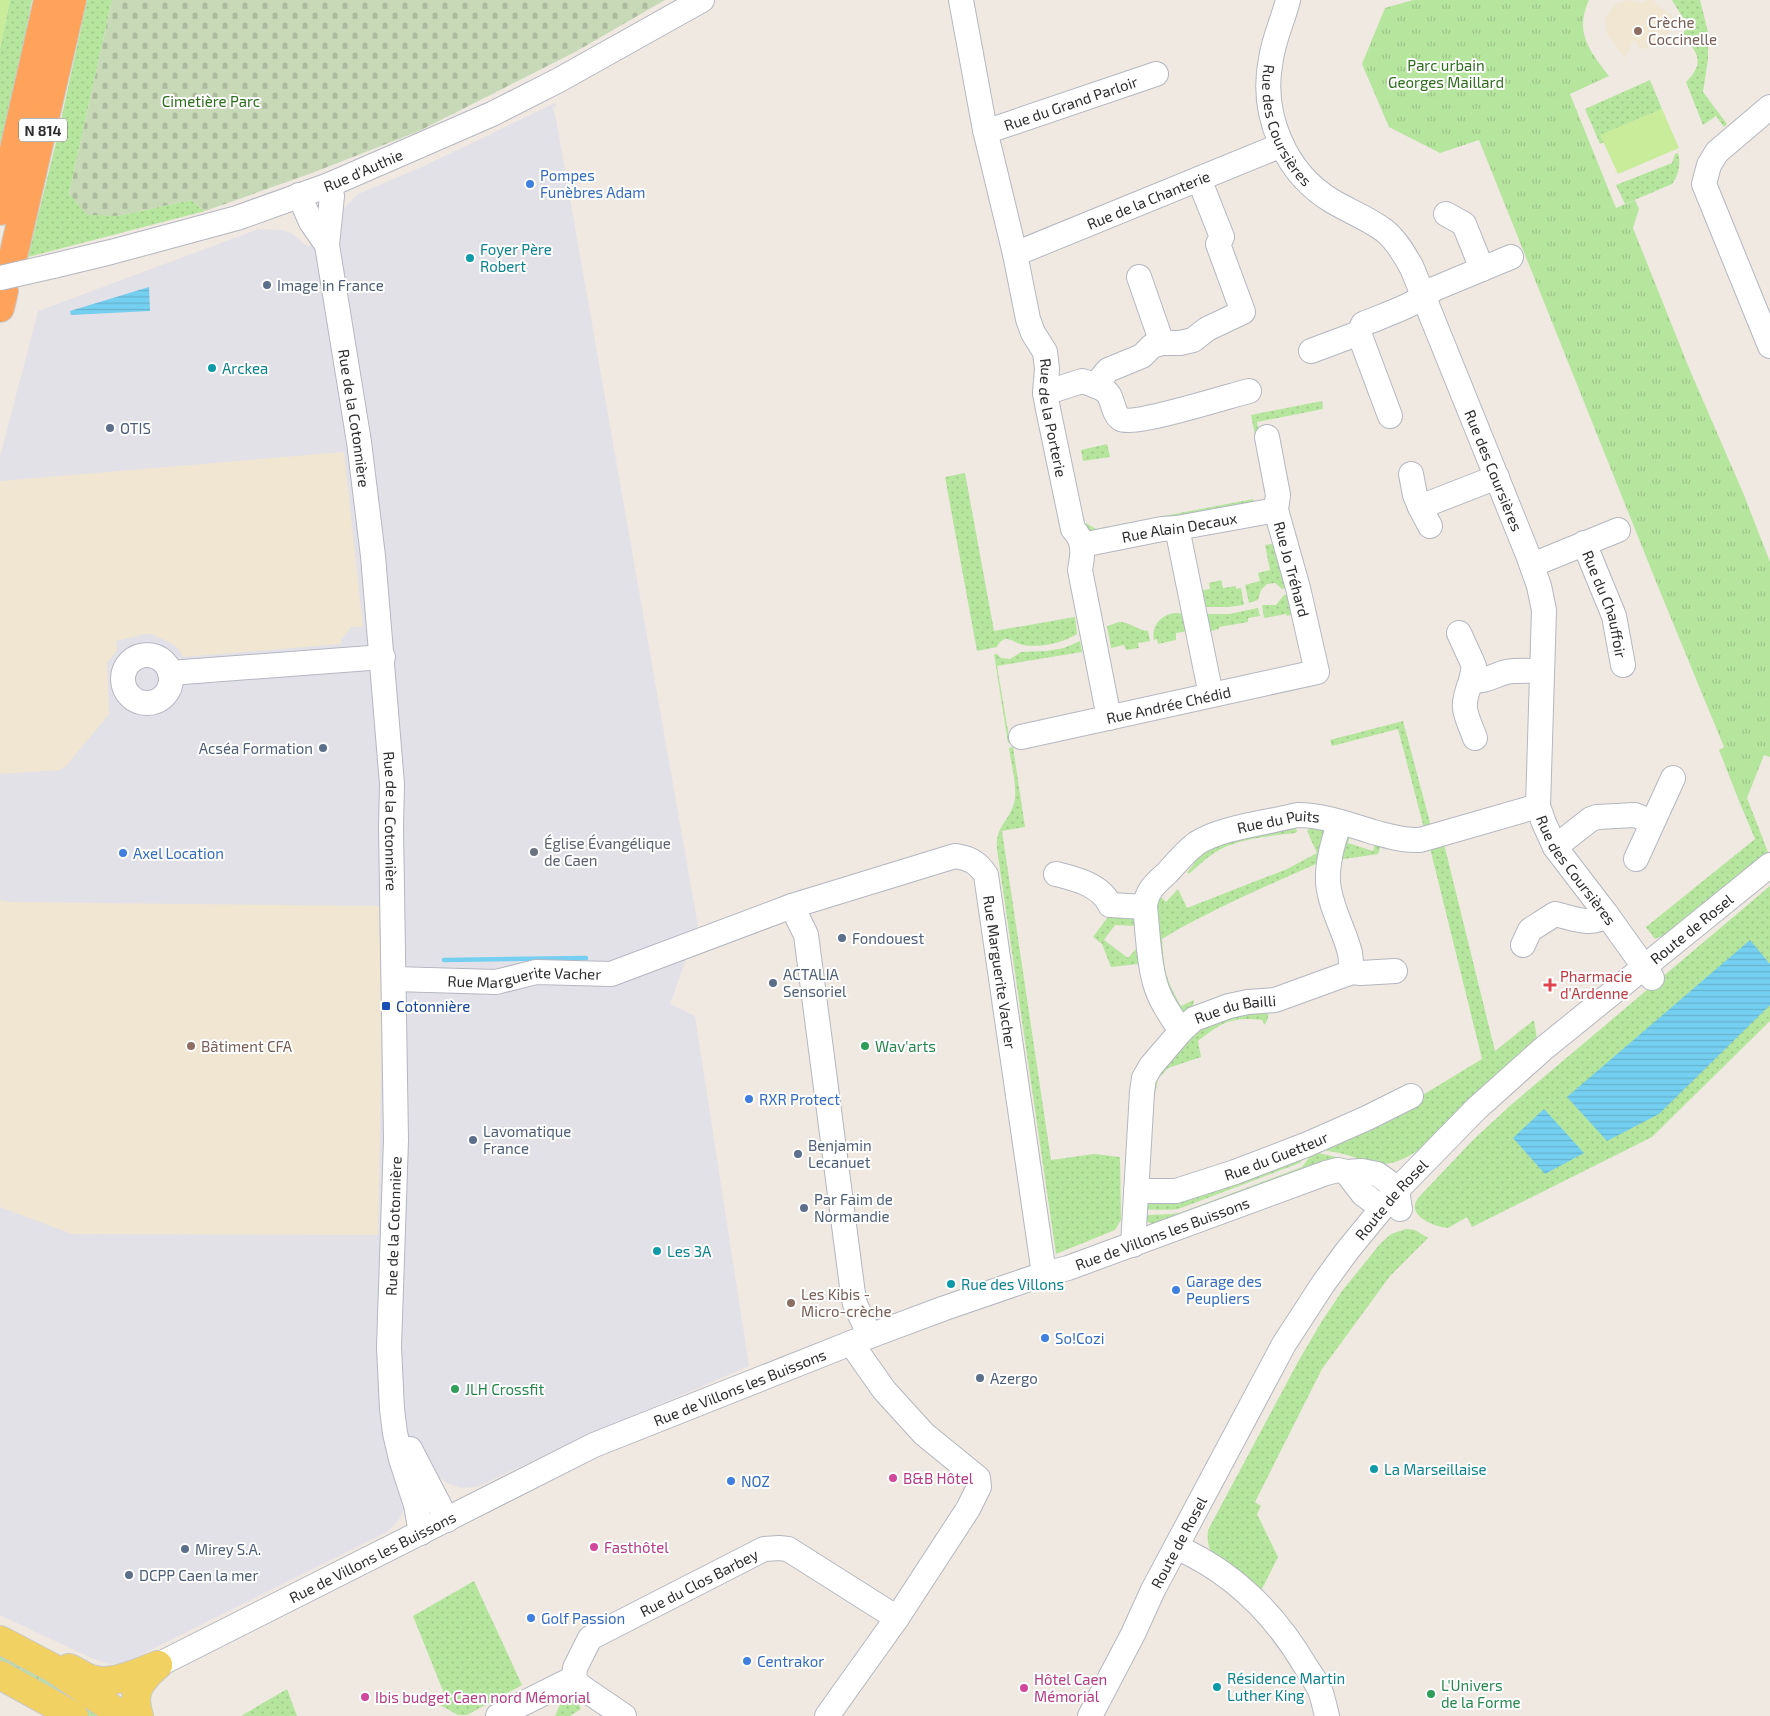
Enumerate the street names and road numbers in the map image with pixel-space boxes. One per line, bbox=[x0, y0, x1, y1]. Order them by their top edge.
street label: Rue des Coursières bbox=[1259, 64, 1316, 190]
street label: Rue du Grand Parloir bbox=[1002, 72, 1140, 134]
road number: N 814 bbox=[19, 118, 67, 142]
street label: Rue d'Authie bbox=[321, 145, 405, 195]
street label: Rue de la Chanterie bbox=[1084, 166, 1212, 233]
street label: Rue de la Cotonnière bbox=[335, 348, 374, 488]
street label: Rue de la Porterie bbox=[1036, 357, 1071, 479]
street label: Rue des Coursières bbox=[1461, 407, 1526, 534]
street label: Rue Alain Decaux bbox=[1120, 508, 1239, 546]
street label: Rue Jo Tréhard bbox=[1271, 519, 1313, 619]
street label: Rue du Chauffoir bbox=[1579, 548, 1631, 659]
street label: Rue Andrée Chédid bbox=[1104, 682, 1233, 727]
street label: Rue de la Cotonnière bbox=[380, 751, 401, 891]
street label: Rue du Puits bbox=[1235, 806, 1321, 837]
street label: Rue des Coursières bbox=[1533, 813, 1620, 928]
street label: Route de Rosel bbox=[1646, 889, 1737, 968]
street label: Rue Marguerite Vacher bbox=[980, 894, 1020, 1050]
street label: Rue Marguerite Vacher bbox=[447, 963, 602, 991]
street label: Rue du Bailli bbox=[1192, 991, 1277, 1027]
street label: Rue du Guetteur bbox=[1222, 1127, 1331, 1184]
street label: Route de Rosel bbox=[1351, 1155, 1432, 1243]
street label: Rue de la Cotonnière bbox=[382, 1156, 404, 1296]
street label: Rue de Villons les Buissons bbox=[1073, 1193, 1252, 1274]
street label: Rue de Villons les Buissons bbox=[651, 1345, 829, 1430]
street label: Route de Rosel bbox=[1147, 1493, 1210, 1591]
street label: Rue de Villons les Buissons bbox=[286, 1507, 459, 1606]
street label: Rue du Clos Barbey bbox=[637, 1545, 761, 1620]

